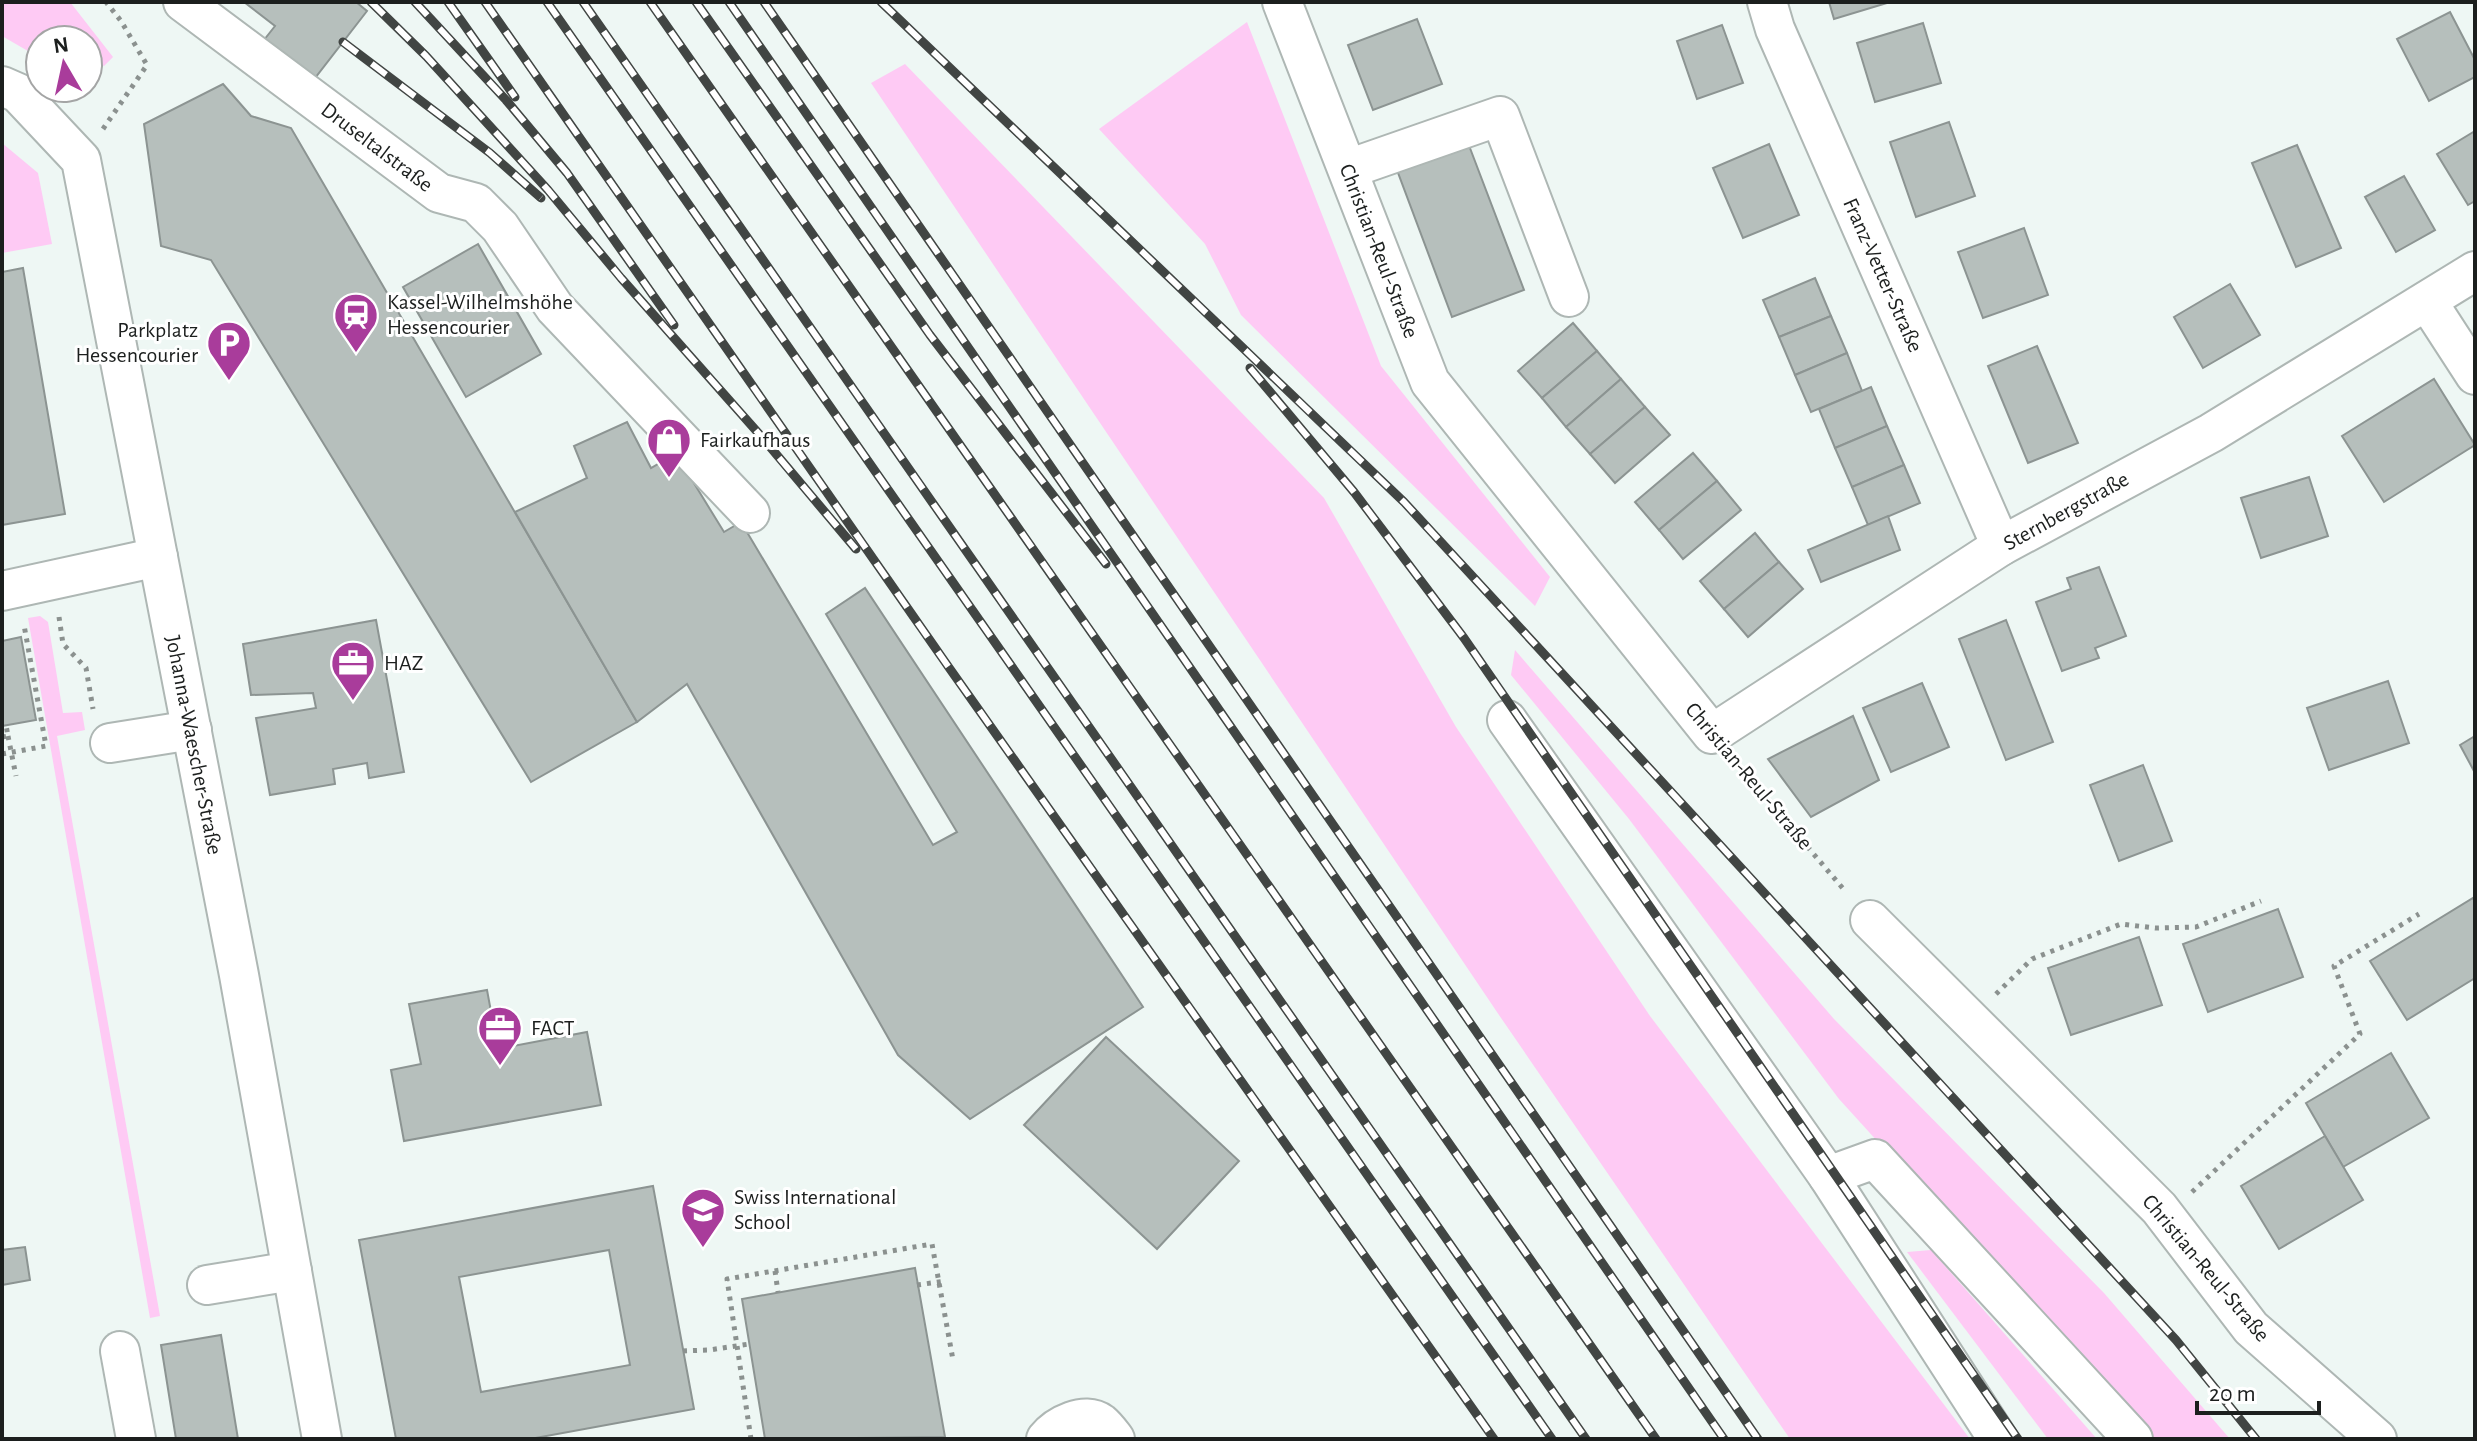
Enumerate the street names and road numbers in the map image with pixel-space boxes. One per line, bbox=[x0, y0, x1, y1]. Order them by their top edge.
street label: Druseltalstraße bbox=[317, 98, 437, 196]
street label: Christian-Reul-Straße bbox=[1336, 161, 1422, 341]
street label: Franz-Vetter-Straße bbox=[1839, 195, 1927, 355]
street label: Sternbergstraße bbox=[2000, 468, 2132, 554]
street label: Johanna-Waescher-Straße bbox=[162, 633, 226, 857]
street label: Christian-Reul-Straße bbox=[1681, 698, 1817, 854]
street label: Christian-Reul-Straße bbox=[2138, 1190, 2274, 1346]

